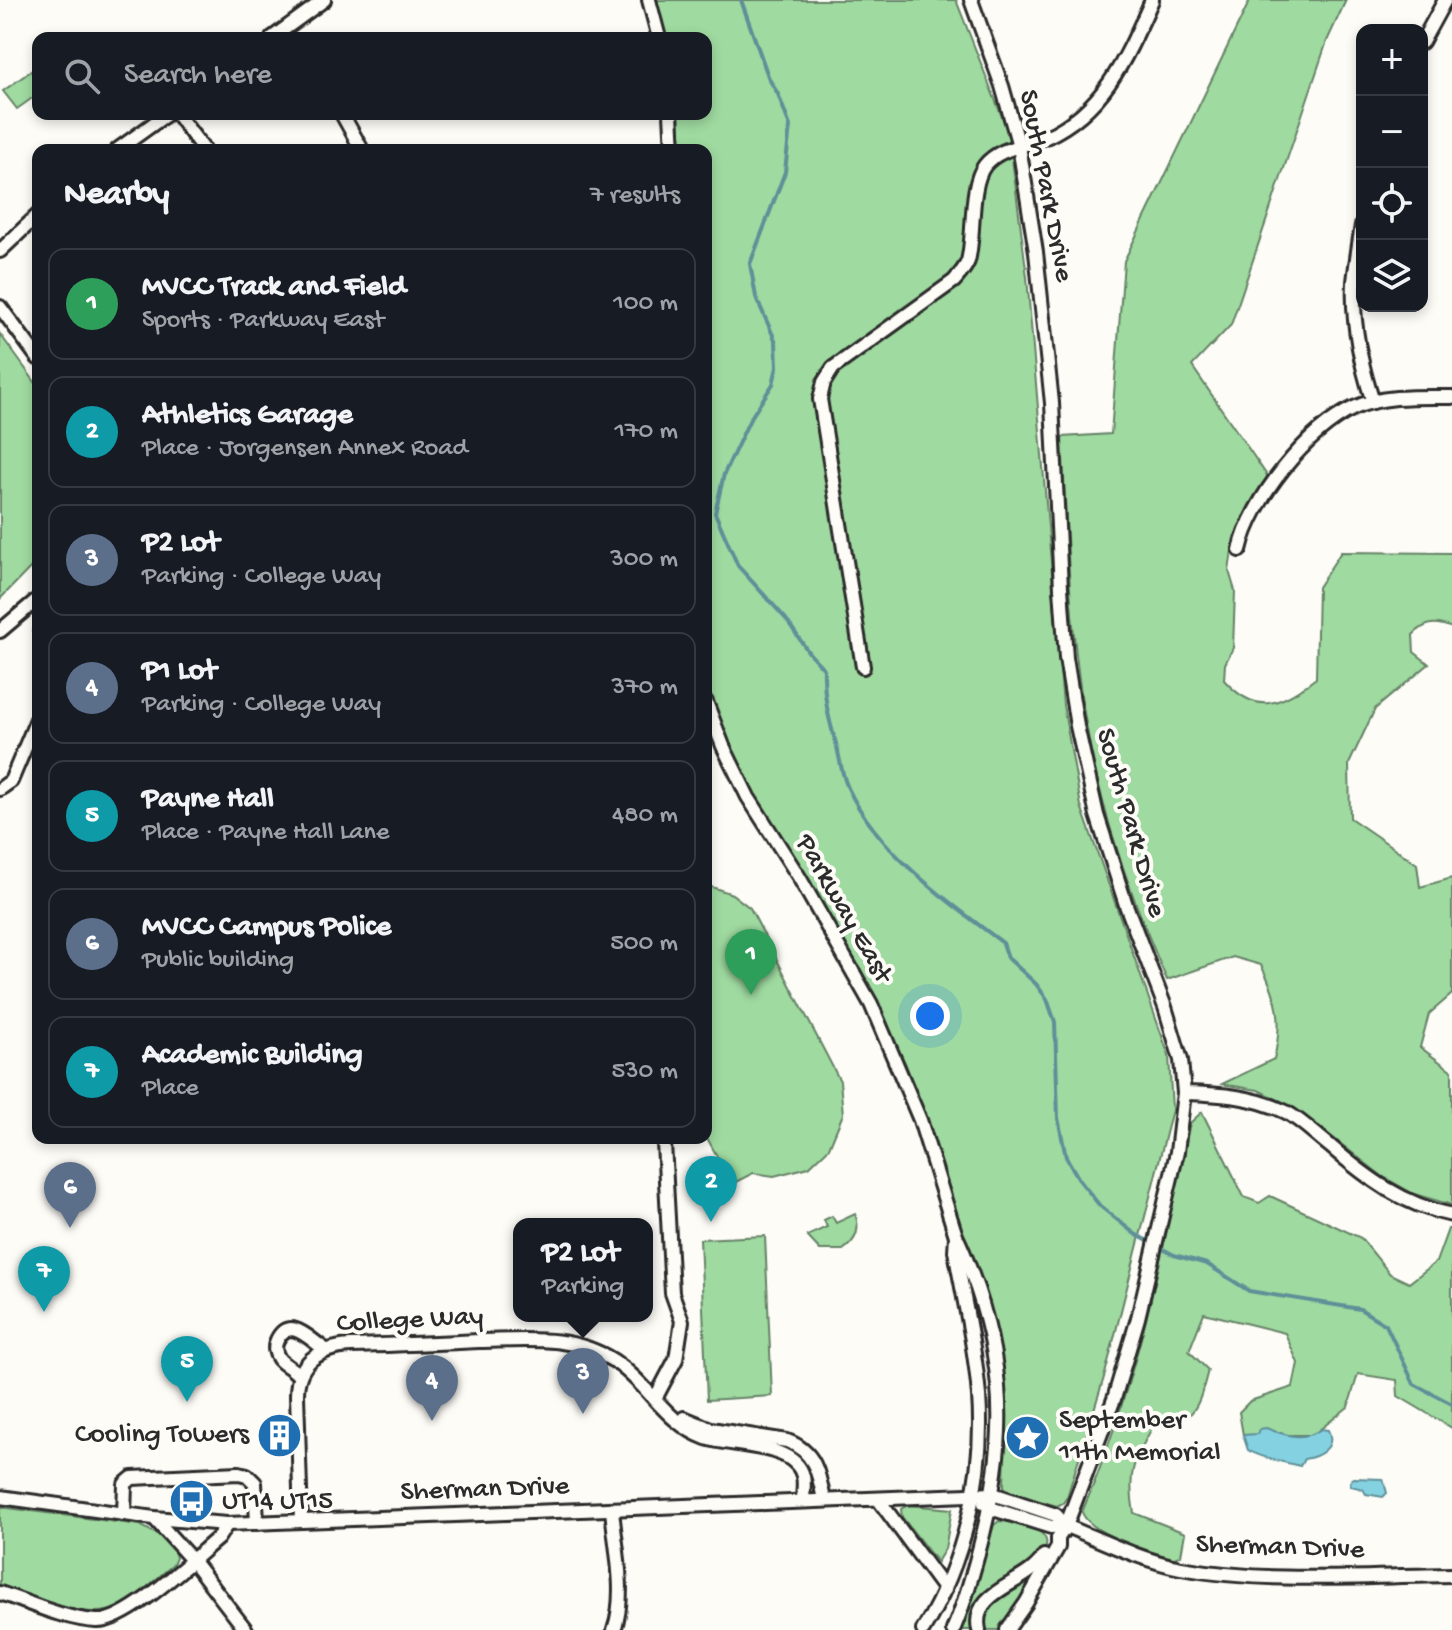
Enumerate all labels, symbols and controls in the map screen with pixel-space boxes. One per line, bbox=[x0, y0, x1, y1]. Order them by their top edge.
map controls bbox=[1356, 24, 1428, 312]
button: + bbox=[1356, 24, 1428, 96]
search box bbox=[32, 32, 712, 120]
icon: search bbox=[60, 54, 104, 98]
text: Search here bbox=[124, 59, 272, 94]
street label: South Park Drive bbox=[1010, 87, 1080, 285]
button: − bbox=[1356, 96, 1428, 168]
button: locate bbox=[1356, 168, 1428, 240]
text: Nearby bbox=[64, 176, 169, 216]
text: 7 results bbox=[590, 181, 680, 212]
button: layers bbox=[1356, 240, 1428, 312]
text: MVCC Track and Field bbox=[142, 271, 406, 306]
text: 1 bbox=[87, 289, 97, 320]
text: 100 m bbox=[613, 289, 678, 320]
text: Sports · Parkway East bbox=[142, 306, 384, 337]
text: Athletics Garage bbox=[142, 399, 353, 434]
text: 2 bbox=[86, 417, 98, 448]
text: 170 m bbox=[615, 417, 678, 448]
text: Place · Jorgensen Annex Road bbox=[142, 434, 468, 465]
text: P2 Lot bbox=[142, 527, 219, 562]
text: 3 bbox=[85, 545, 99, 576]
text: 300 m bbox=[610, 545, 678, 576]
text: Parking · College Way bbox=[142, 562, 381, 593]
text: P1 Lot bbox=[142, 655, 217, 690]
text: 4 bbox=[86, 673, 98, 704]
text: 370 m bbox=[612, 673, 678, 704]
text: Parking · College Way bbox=[142, 690, 381, 721]
street label: South Park Drive bbox=[1087, 725, 1173, 922]
text: Payne Hall bbox=[142, 783, 274, 818]
text: 5 bbox=[85, 801, 99, 832]
text: 480 m bbox=[612, 801, 678, 832]
text: Place · Payne Hall Lane bbox=[142, 818, 389, 849]
street label: Parkway East bbox=[787, 828, 900, 991]
text: MVCC Campus Police bbox=[142, 911, 391, 946]
text: 6 bbox=[85, 929, 99, 960]
text: 500 m bbox=[610, 929, 678, 960]
pin: 1 bbox=[725, 929, 777, 995]
text: Public building bbox=[142, 946, 294, 977]
your location bbox=[910, 996, 950, 1036]
text: Academic Building bbox=[142, 1039, 363, 1074]
text: 7 bbox=[85, 1057, 99, 1088]
text: 530 m bbox=[611, 1057, 678, 1088]
text: Place bbox=[142, 1074, 199, 1105]
pin: 2 bbox=[685, 1156, 737, 1222]
pin: 6 bbox=[44, 1162, 96, 1228]
popup bbox=[513, 1218, 653, 1322]
text: P2 Lot bbox=[542, 1237, 619, 1272]
pin: 7 bbox=[18, 1246, 70, 1312]
text: Parking bbox=[542, 1272, 624, 1303]
street label: College Way bbox=[336, 1301, 484, 1341]
pin: 5 bbox=[161, 1336, 213, 1402]
pin: 3 bbox=[557, 1348, 609, 1414]
pin: 4 bbox=[406, 1355, 458, 1421]
place label: September 11th Memorial bbox=[1058, 1405, 1221, 1470]
building icon: Cooling Towers bbox=[256, 1411, 304, 1459]
place icon: September 11th Memorial bbox=[1004, 1413, 1052, 1461]
place label: Cooling Towers bbox=[75, 1419, 250, 1452]
street label: Sherman Drive bbox=[400, 1471, 570, 1509]
bus stop icon: UT14 UT15 bbox=[167, 1478, 215, 1526]
place label: UT14 UT15 bbox=[222, 1486, 333, 1519]
street label: Sherman Drive bbox=[1195, 1529, 1365, 1567]

